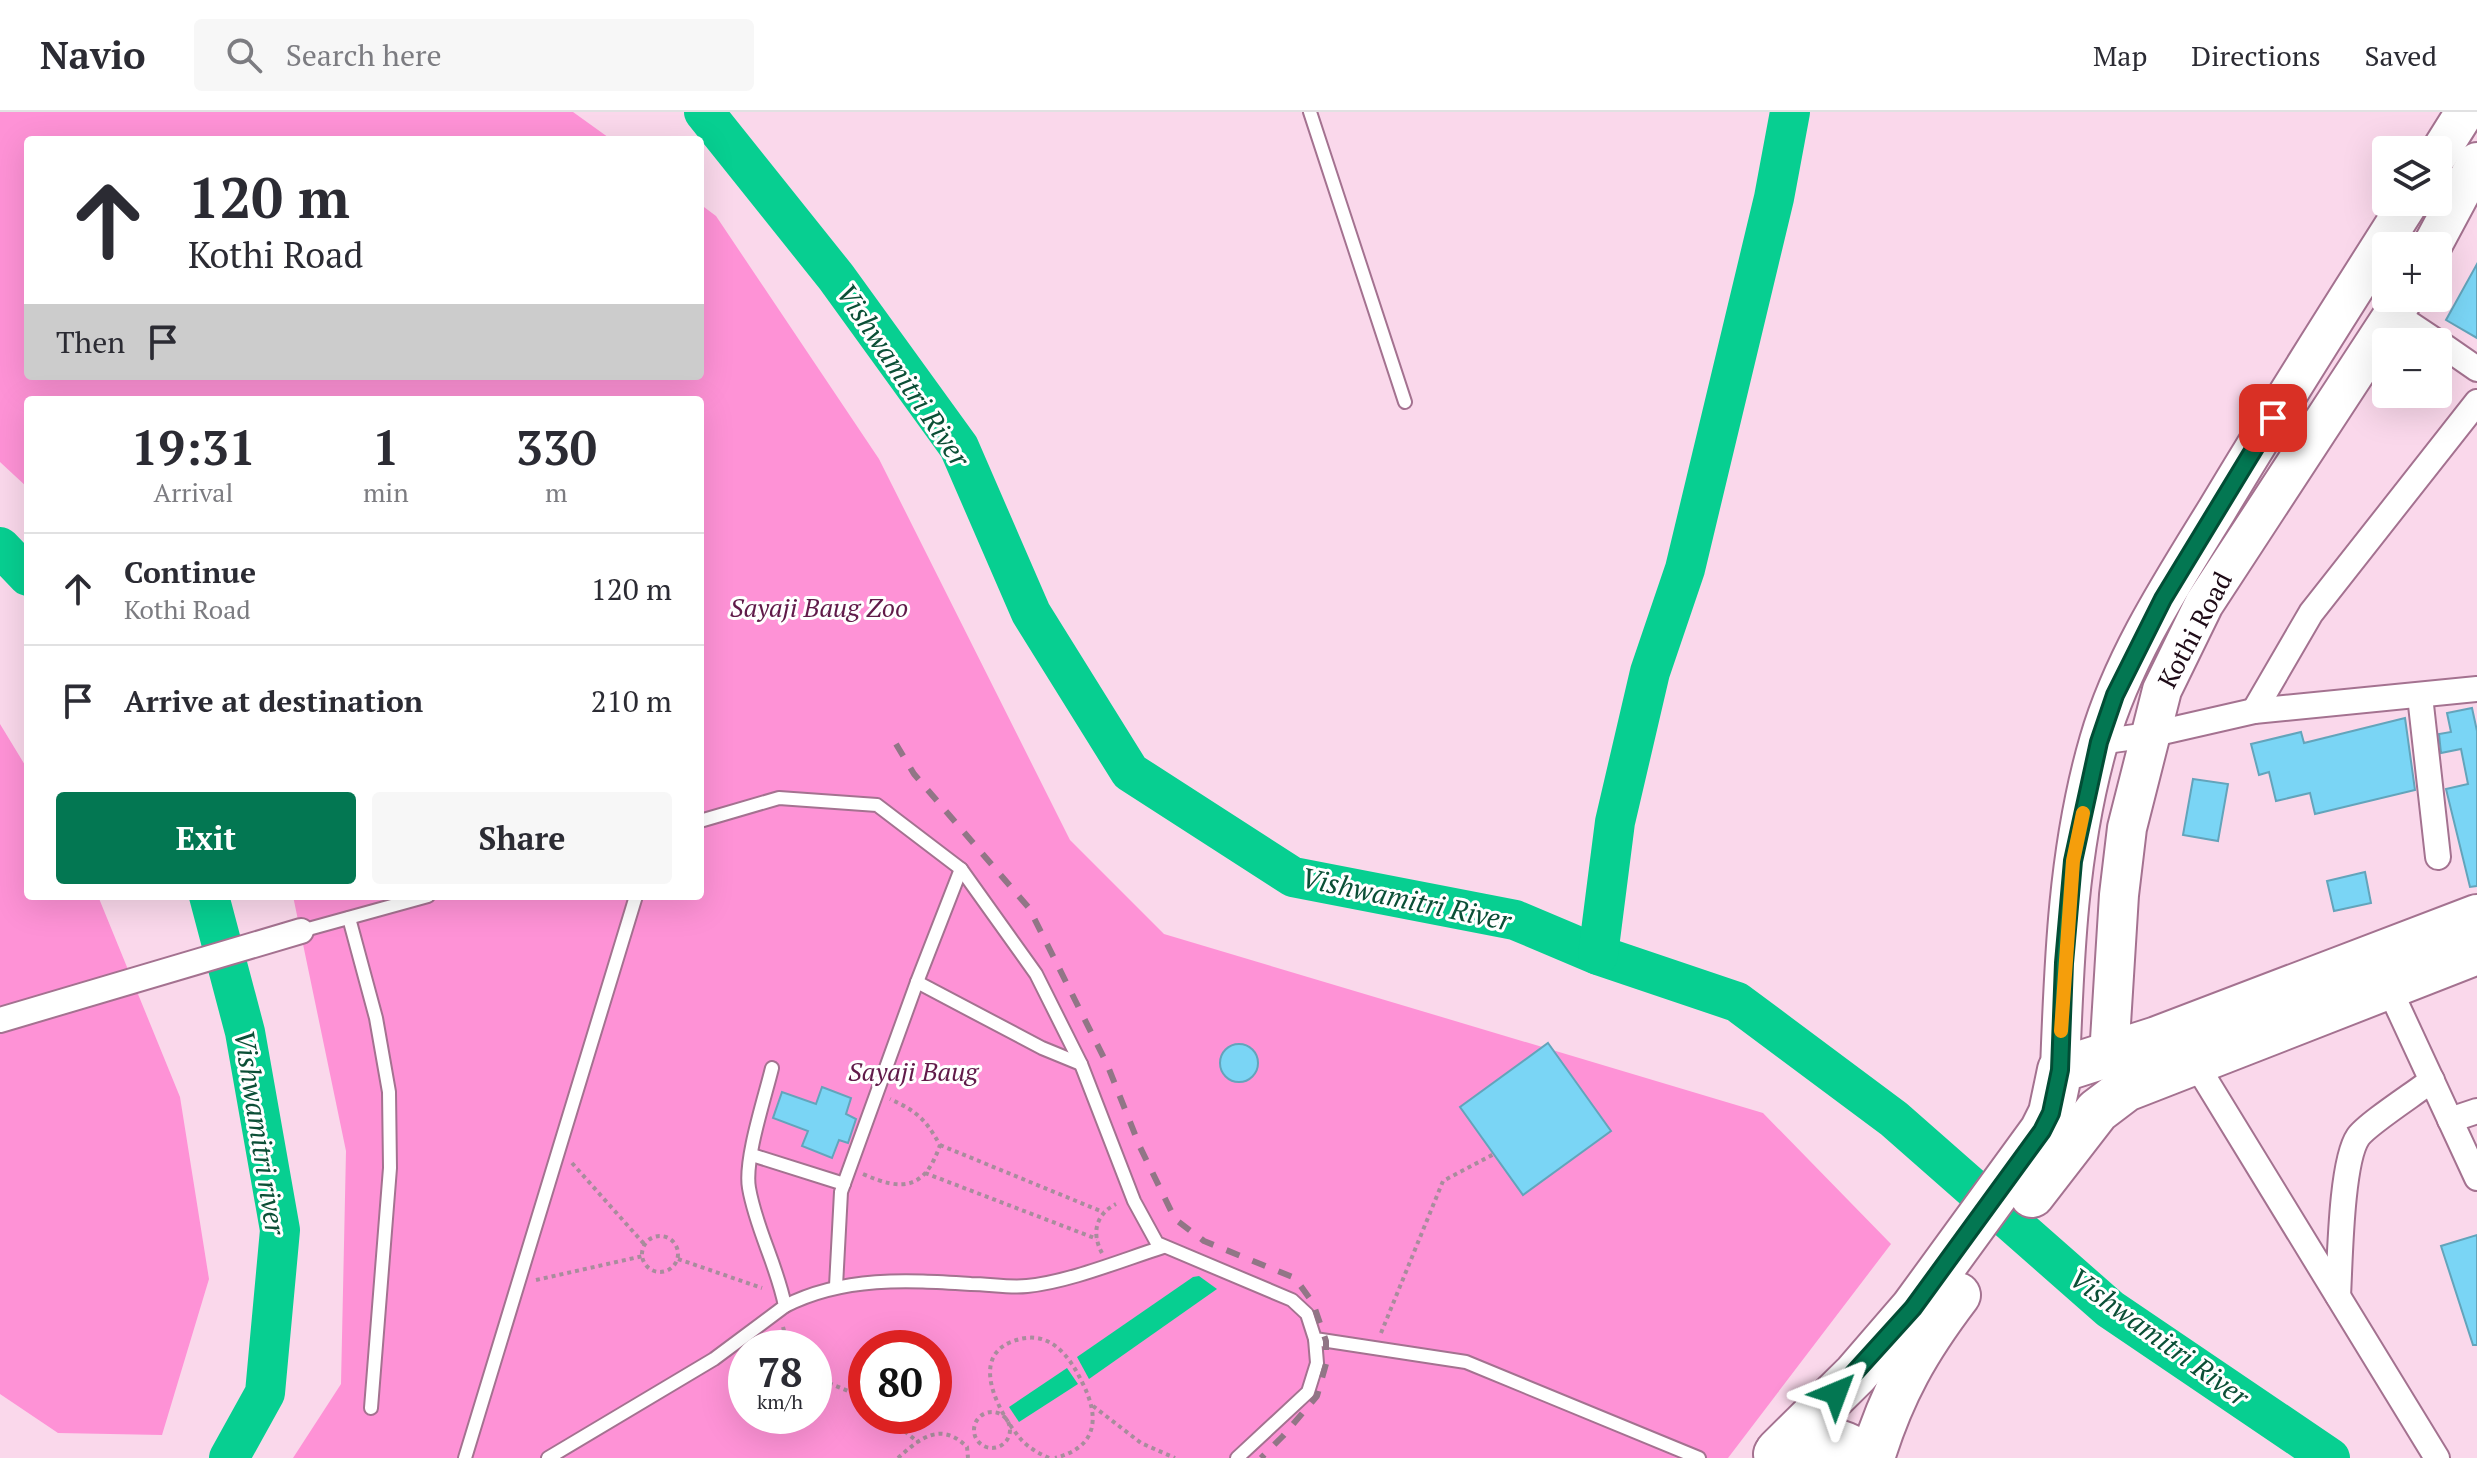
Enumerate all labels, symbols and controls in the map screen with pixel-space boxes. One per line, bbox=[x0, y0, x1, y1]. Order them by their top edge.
search box bbox=[194, 19, 754, 91]
text: Navio bbox=[40, 30, 146, 80]
icon: search bbox=[222, 33, 266, 77]
text: Search here bbox=[286, 35, 442, 75]
text: Map bbox=[2093, 37, 2147, 74]
text: Directions bbox=[2191, 37, 2321, 74]
text: Saved bbox=[2365, 37, 2437, 74]
map controls bbox=[2372, 136, 2452, 408]
button: layers bbox=[2372, 136, 2452, 216]
text: 120 m bbox=[188, 160, 350, 234]
icon: ahead bbox=[56, 168, 160, 272]
text: Kothi Road bbox=[188, 231, 363, 278]
button: + bbox=[2372, 232, 2452, 312]
water label: Vishwamitri River bbox=[828, 276, 979, 475]
icon: arrive bbox=[141, 320, 185, 364]
text: Then bbox=[56, 322, 125, 362]
button: − bbox=[2372, 328, 2452, 408]
pin bbox=[2239, 384, 2307, 452]
icon: arrive bbox=[2251, 396, 2295, 440]
text: 19:31 bbox=[131, 415, 256, 479]
text: 1 bbox=[372, 415, 399, 479]
text: 330 bbox=[516, 415, 597, 479]
text: Arrival bbox=[154, 475, 233, 509]
text: min bbox=[363, 475, 409, 509]
text: m bbox=[545, 475, 568, 509]
text: Continue bbox=[124, 552, 256, 592]
street label: Kothi Road bbox=[2149, 566, 2239, 693]
icon: ahead bbox=[56, 567, 100, 611]
text: 120 m bbox=[591, 569, 672, 609]
park label: Sayaji Baug Zoo bbox=[730, 590, 908, 624]
text: Kothi Road bbox=[124, 592, 251, 626]
icon: arrive bbox=[56, 679, 100, 723]
text: Arrive at destination bbox=[124, 681, 423, 721]
text: 210 m bbox=[591, 681, 672, 721]
button: Exit bbox=[56, 792, 356, 884]
button: Share bbox=[372, 792, 672, 884]
water label: Vishwamitri River bbox=[1298, 858, 1516, 939]
water label: Vishwamitri river bbox=[226, 1027, 295, 1238]
park label: Sayaji Baug bbox=[848, 1054, 979, 1088]
water label: Vishwamitri River bbox=[2062, 1259, 2258, 1415]
speed limit sign: 80 bbox=[848, 1330, 952, 1434]
text: 78 bbox=[757, 1345, 803, 1398]
position arrow bbox=[1794, 1351, 1878, 1435]
text: km/h bbox=[757, 1388, 803, 1415]

